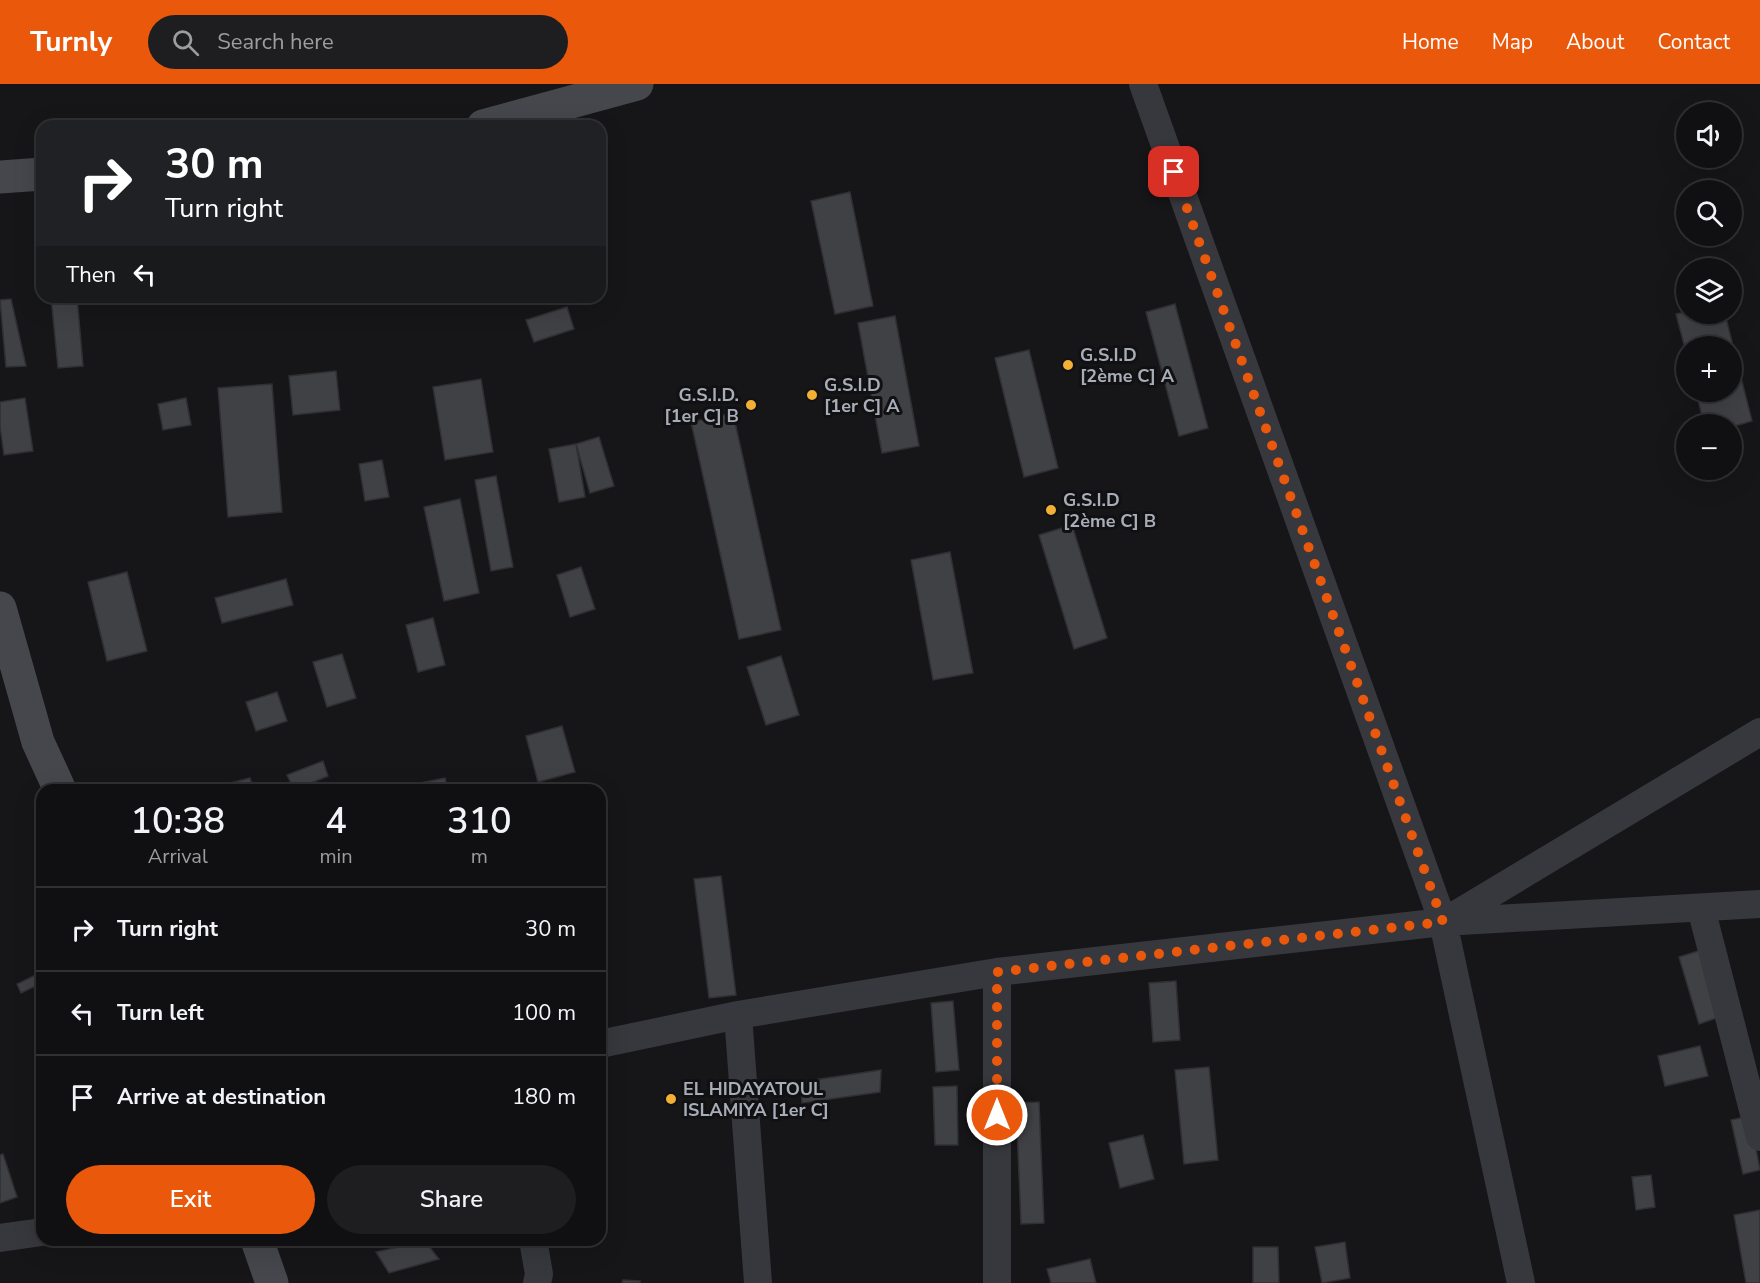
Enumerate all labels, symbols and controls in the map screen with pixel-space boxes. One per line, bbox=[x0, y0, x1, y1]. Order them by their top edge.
search box bbox=[148, 15, 568, 69]
text: Turnly bbox=[30, 23, 112, 61]
icon: search bbox=[169, 26, 202, 59]
text: Search here bbox=[217, 27, 334, 57]
text: Home bbox=[1402, 28, 1459, 56]
text: Map bbox=[1492, 28, 1533, 56]
text: About bbox=[1566, 28, 1624, 56]
text: Contact bbox=[1657, 28, 1730, 56]
map controls bbox=[1676, 102, 1742, 480]
button: sound bbox=[1676, 102, 1742, 168]
text: 30 m bbox=[165, 136, 264, 193]
icon: right bbox=[66, 144, 144, 222]
pin bbox=[1148, 146, 1199, 197]
icon: arrive bbox=[1157, 155, 1190, 188]
button: search bbox=[1676, 180, 1742, 246]
text: Turn right bbox=[165, 190, 283, 227]
icon: left bbox=[128, 258, 161, 291]
button: layers bbox=[1676, 258, 1742, 324]
text: Then bbox=[66, 260, 116, 290]
button: + bbox=[1676, 336, 1742, 402]
place label: G.S.I.D [2ème C] A bbox=[1080, 343, 1175, 388]
marker: G.S.I.D [2ème C] A bbox=[1061, 358, 1075, 372]
place label: G.S.I.D [1er C] A bbox=[824, 373, 900, 418]
place label: G.S.I.D. [1er C] B bbox=[664, 383, 739, 428]
marker: G.S.I.D [1er C] A bbox=[805, 388, 819, 402]
marker: G.S.I.D. [1er C] B bbox=[744, 398, 758, 412]
button: − bbox=[1676, 414, 1742, 480]
place label: G.S.I.D [2ème C] B bbox=[1063, 488, 1156, 533]
marker: G.S.I.D [2ème C] B bbox=[1044, 503, 1058, 517]
text: 10:38 bbox=[130, 797, 225, 846]
text: 4 bbox=[325, 797, 347, 846]
text: 310 bbox=[447, 797, 512, 846]
text: Arrival bbox=[148, 843, 208, 870]
text: min bbox=[320, 843, 353, 870]
text: m bbox=[471, 843, 488, 870]
icon: right bbox=[66, 913, 99, 946]
text: Turn right bbox=[117, 914, 218, 944]
text: 30 m bbox=[525, 914, 576, 944]
icon: left bbox=[66, 997, 99, 1030]
text: Turn left bbox=[117, 998, 204, 1028]
text: 100 m bbox=[512, 998, 576, 1028]
place label: EL HIDAYATOUL ISLAMIYA [1er C] bbox=[683, 1077, 829, 1122]
icon: arrive bbox=[66, 1081, 99, 1114]
text: Arrive at destination bbox=[117, 1082, 326, 1112]
text: 180 m bbox=[512, 1082, 576, 1112]
position arrow bbox=[965, 1083, 1029, 1147]
marker: EL HIDAYATOUL ISLAMIYA [1er C] bbox=[664, 1092, 678, 1106]
button: Exit bbox=[66, 1165, 315, 1234]
button: Share bbox=[327, 1165, 576, 1234]

